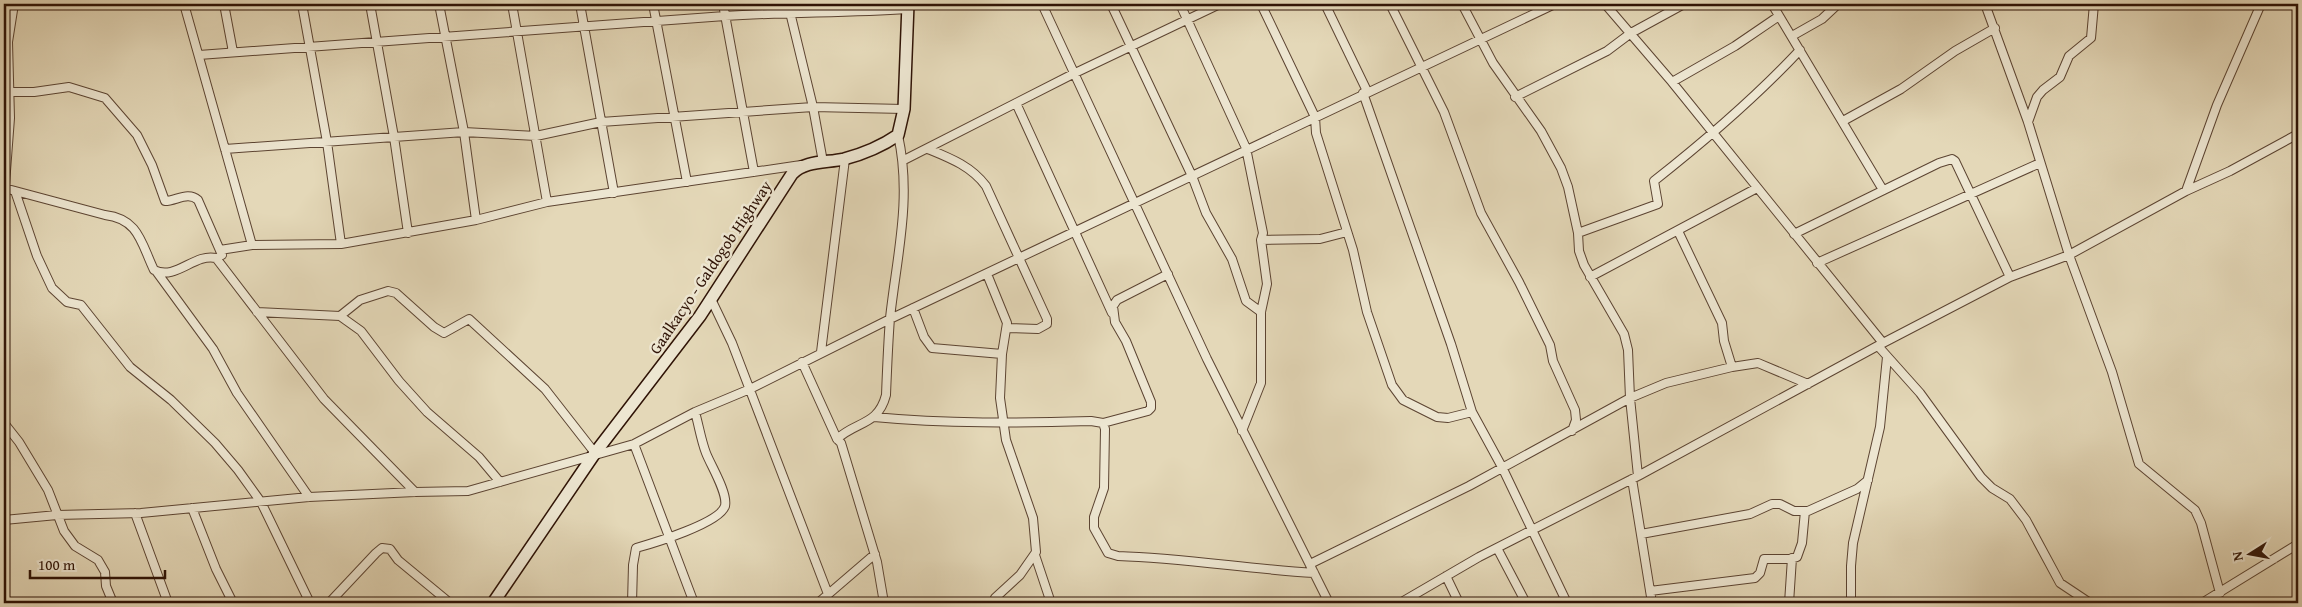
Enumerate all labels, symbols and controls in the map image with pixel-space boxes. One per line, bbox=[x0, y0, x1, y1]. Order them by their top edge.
street label: Gaalkacyo - Galdogob Highway bbox=[643, 175, 777, 359]
north arrow bbox=[2224, 530, 2274, 580]
scale bar bbox=[30, 547, 165, 579]
text: N bbox=[2226, 549, 2248, 563]
text: 100 m bbox=[38, 554, 76, 575]

